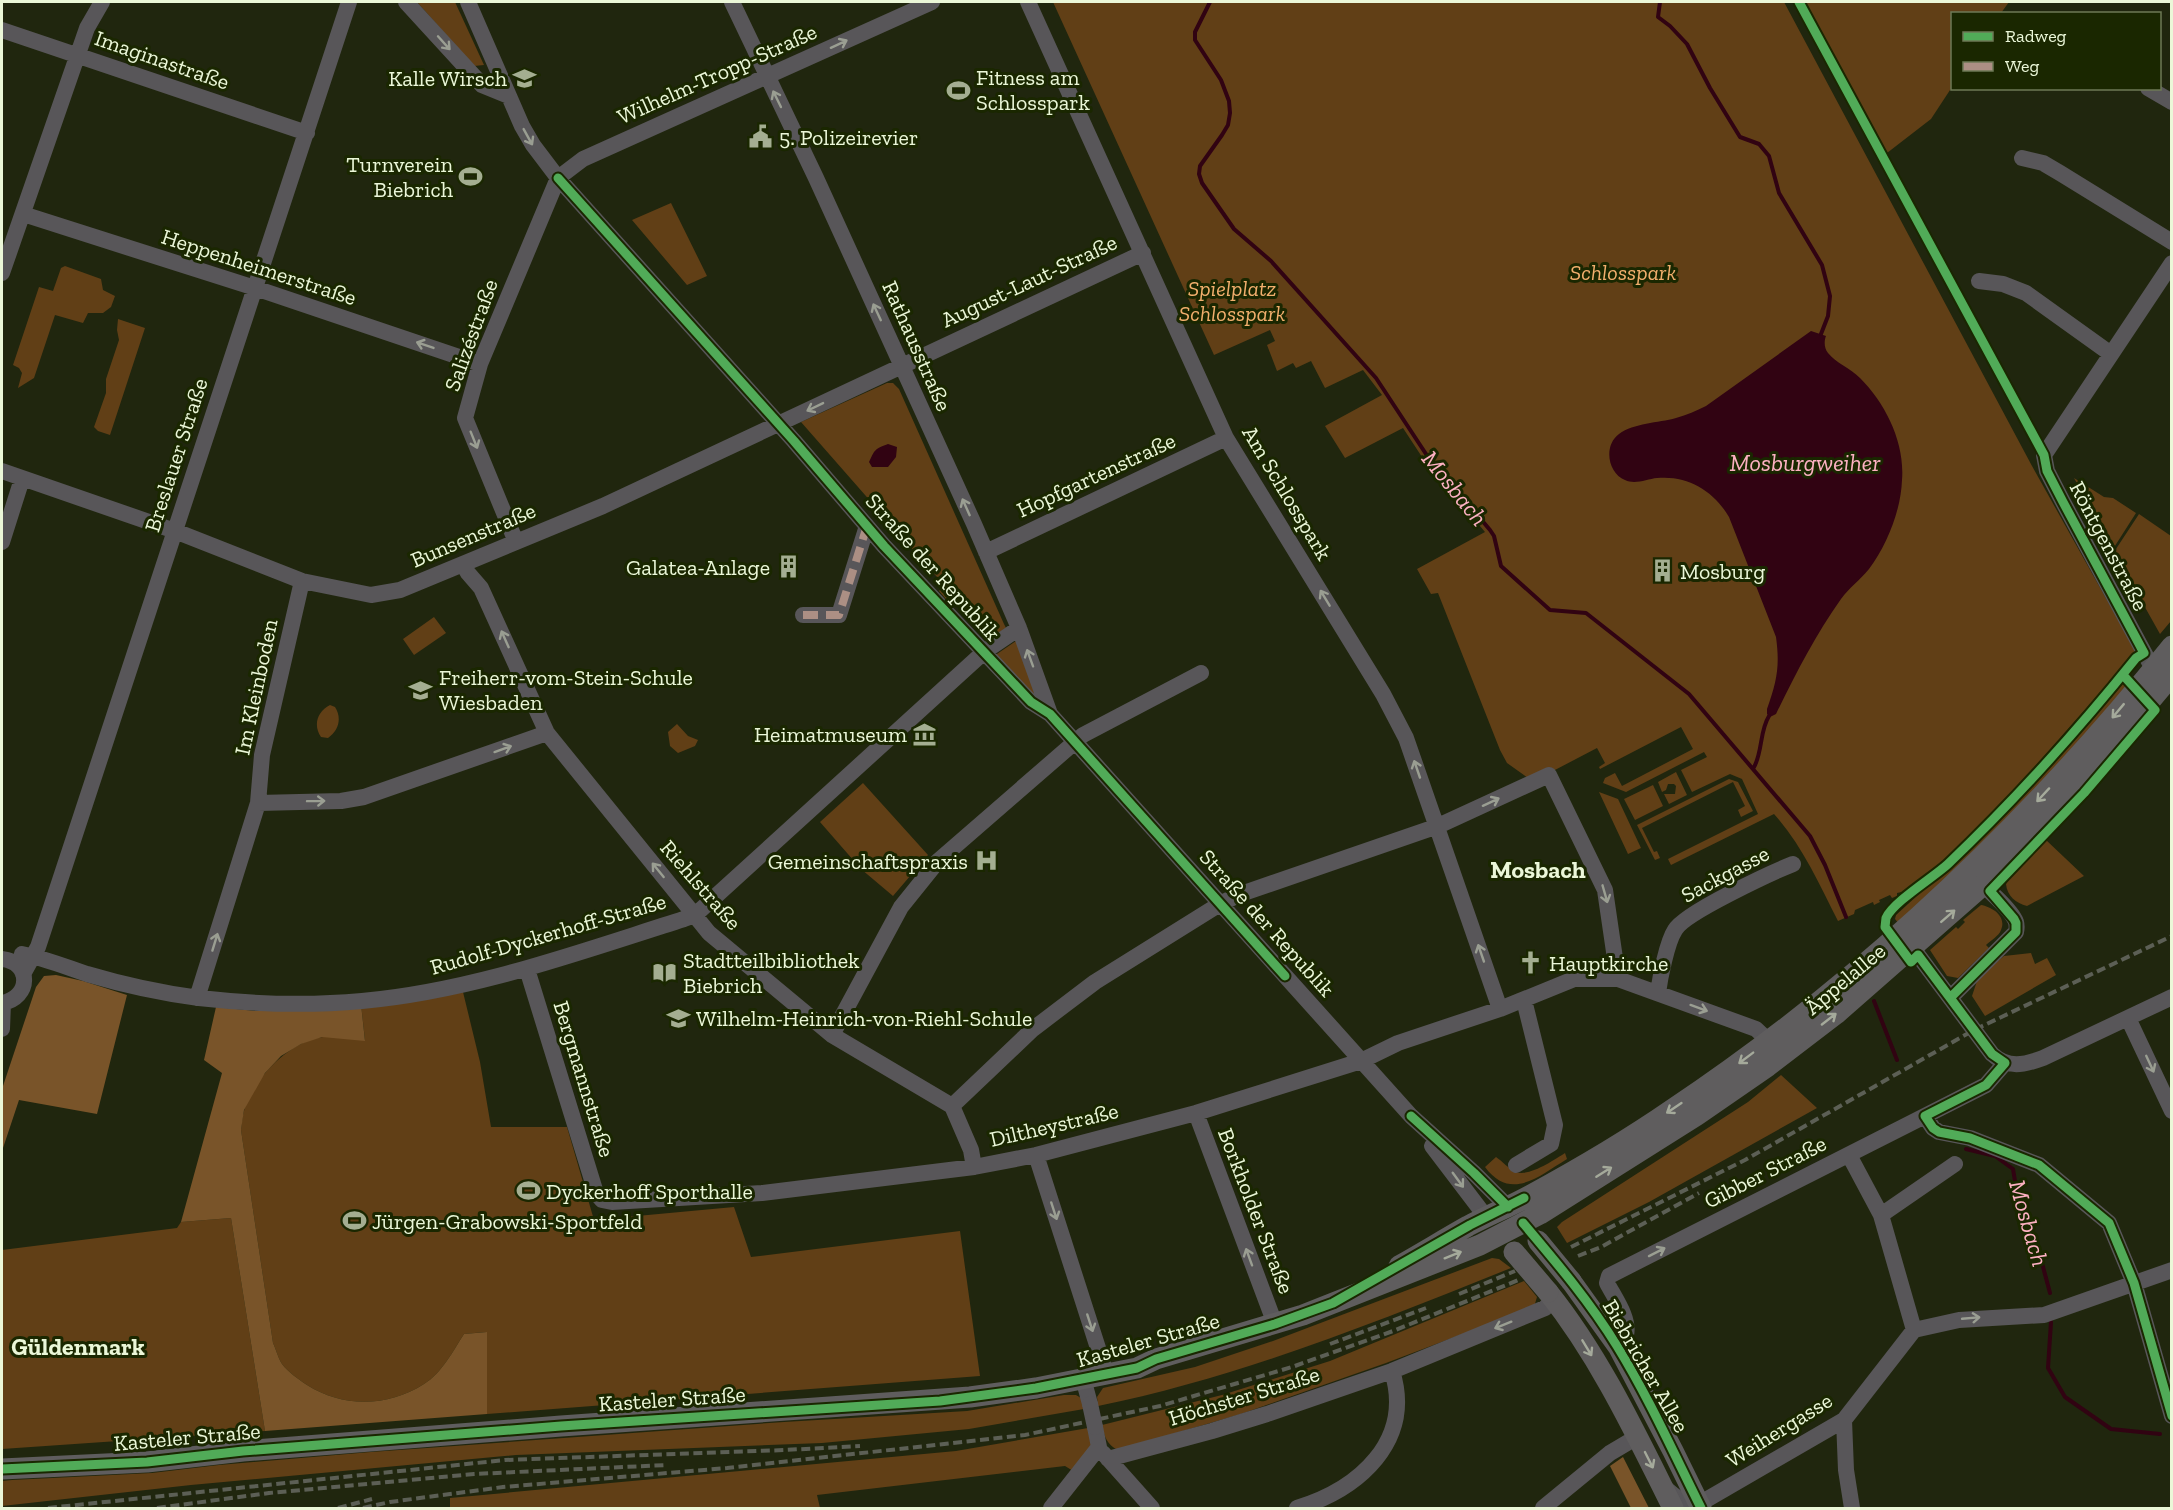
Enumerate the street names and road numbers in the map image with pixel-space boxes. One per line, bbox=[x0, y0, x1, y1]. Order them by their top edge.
street label: Wilhelm-Tropp-Straße bbox=[613, 18, 821, 130]
street label: Imaginastraße bbox=[91, 24, 233, 96]
street label: Heppenheimerstraße bbox=[158, 223, 360, 311]
street label: August-Laut-Straße bbox=[937, 228, 1121, 334]
street label: Salizéstraße bbox=[438, 275, 504, 395]
street label: Rathausstraße bbox=[876, 277, 958, 415]
street label: Breslauer Straße bbox=[138, 375, 214, 535]
street label: Am Schlosspark bbox=[1236, 421, 1338, 566]
street label: Hopfgartenstraße bbox=[1012, 426, 1180, 524]
street label: Röntgenstraße bbox=[2064, 477, 2154, 615]
street label: Straße der Republik bbox=[860, 488, 1007, 647]
street label: Bunsenstraße bbox=[406, 497, 540, 573]
street label: Im Kleinboden bbox=[228, 616, 284, 757]
street label: Riehlstraße bbox=[655, 834, 747, 936]
street label: Sackgasse bbox=[1676, 840, 1774, 908]
street label: Straße der Republik bbox=[1194, 844, 1341, 1003]
street label: Rudolf-Dyckerhoff-Straße bbox=[427, 887, 669, 981]
street label: Äppelallee bbox=[1799, 937, 1891, 1021]
street label: Bergmannstraße bbox=[547, 998, 621, 1160]
street label: Diltheystraße bbox=[987, 1097, 1121, 1153]
street label: Borkholder Straße bbox=[1212, 1124, 1300, 1298]
street label: Gibber Straße bbox=[1699, 1130, 1831, 1214]
street label: Biebricher Allee bbox=[1597, 1294, 1695, 1438]
street label: Kasteler Straße bbox=[1073, 1307, 1223, 1373]
street label: Höchster Straße bbox=[1165, 1360, 1323, 1432]
street label: Kasteler Straße bbox=[598, 1380, 746, 1418]
street label: Weihergasse bbox=[1721, 1387, 1837, 1473]
street label: Kasteler Straße bbox=[112, 1417, 262, 1457]

